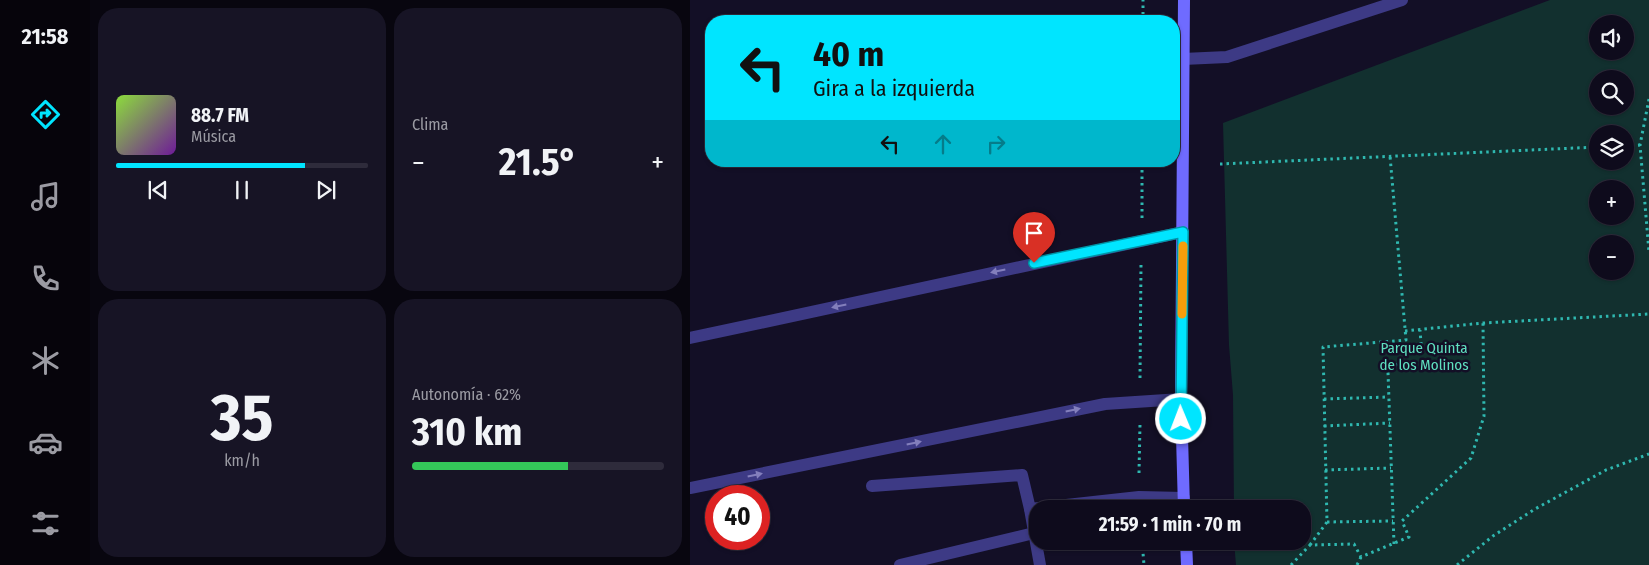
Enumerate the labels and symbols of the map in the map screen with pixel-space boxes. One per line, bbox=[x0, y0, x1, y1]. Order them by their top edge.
pin bbox=[1013, 212, 1055, 263]
one-way arrow bbox=[991, 267, 1006, 275]
one-way arrow bbox=[832, 302, 847, 310]
park label: Parque Quinta de los Molinos bbox=[1379, 339, 1469, 374]
position arrow bbox=[1154, 392, 1206, 444]
one-way arrow bbox=[1066, 406, 1081, 414]
one-way arrow bbox=[907, 438, 923, 446]
one-way arrow bbox=[747, 471, 762, 479]
speed limit sign: 40 bbox=[705, 485, 770, 550]

